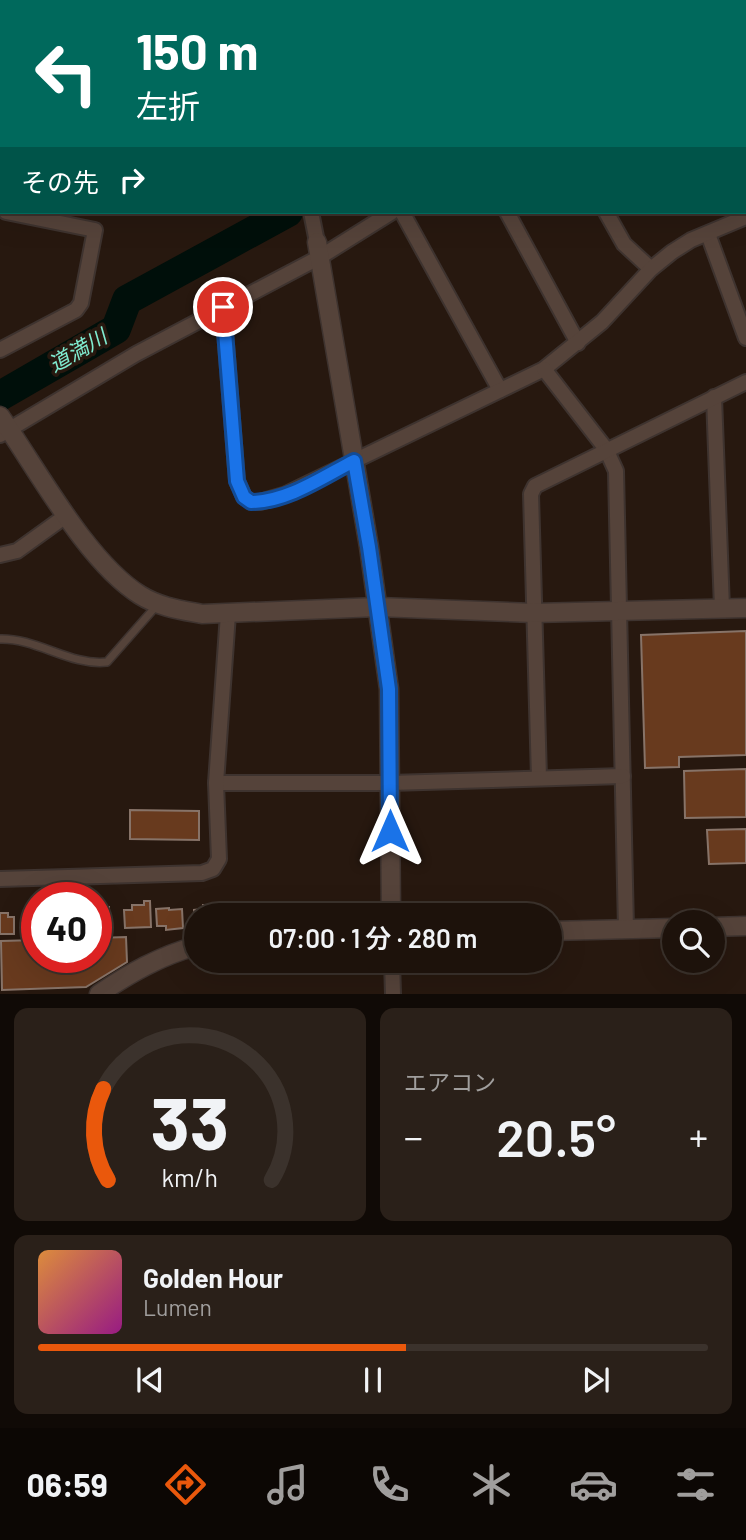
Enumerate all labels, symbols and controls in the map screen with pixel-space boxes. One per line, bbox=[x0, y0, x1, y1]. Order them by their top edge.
text: 150 m bbox=[136, 21, 258, 80]
icon: left bbox=[21, 28, 112, 119]
text: 左折 bbox=[136, 86, 200, 124]
icon: right bbox=[113, 161, 151, 199]
text: その先 bbox=[21, 166, 99, 197]
pin bbox=[193, 277, 253, 337]
icon: arrive bbox=[204, 288, 242, 326]
water label: 道満川 bbox=[44, 322, 113, 376]
position arrow bbox=[353, 794, 427, 868]
speed limit sign: 40 bbox=[21, 882, 112, 973]
map controls bbox=[662, 910, 725, 973]
button: search bbox=[662, 910, 725, 973]
text: 07:00 · 1 分 · 280 m bbox=[269, 922, 477, 953]
text: エアコン bbox=[404, 1068, 496, 1096]
text: 33 bbox=[151, 1078, 229, 1166]
text: 20.5° bbox=[496, 1105, 616, 1167]
text: − bbox=[404, 1113, 423, 1159]
text: + bbox=[689, 1113, 708, 1159]
text: km/h bbox=[162, 1162, 218, 1192]
text: Golden Hour bbox=[143, 1262, 283, 1293]
text: Lumen bbox=[143, 1293, 212, 1321]
icon: previous bbox=[131, 1361, 169, 1399]
icon: pause bbox=[354, 1361, 392, 1399]
icon: next bbox=[577, 1361, 615, 1399]
icon: directions bbox=[161, 1460, 210, 1509]
icon: music bbox=[263, 1460, 312, 1509]
icon: phone bbox=[365, 1460, 414, 1509]
icon: climate bbox=[467, 1460, 516, 1509]
icon: car bbox=[569, 1460, 618, 1509]
icon: filters bbox=[671, 1460, 720, 1509]
text: 06:59 bbox=[26, 1465, 108, 1503]

